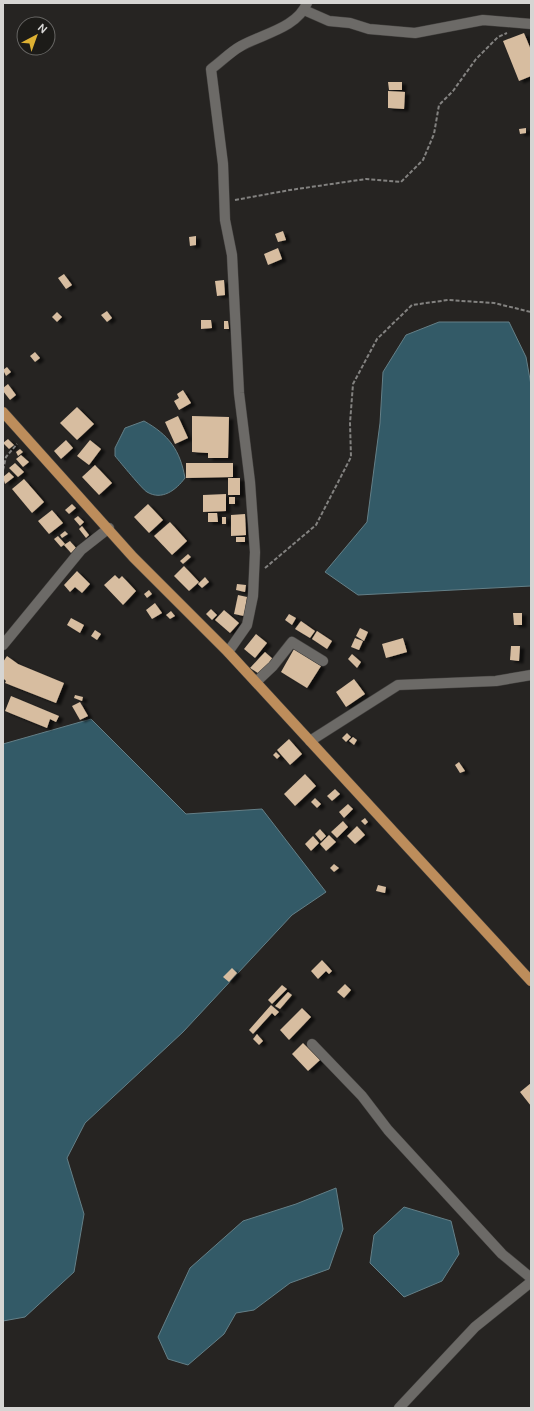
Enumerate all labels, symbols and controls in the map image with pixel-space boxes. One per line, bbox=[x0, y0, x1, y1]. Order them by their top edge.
north arrow bbox=[16, 16, 56, 56]
text: N bbox=[35, 21, 50, 36]

